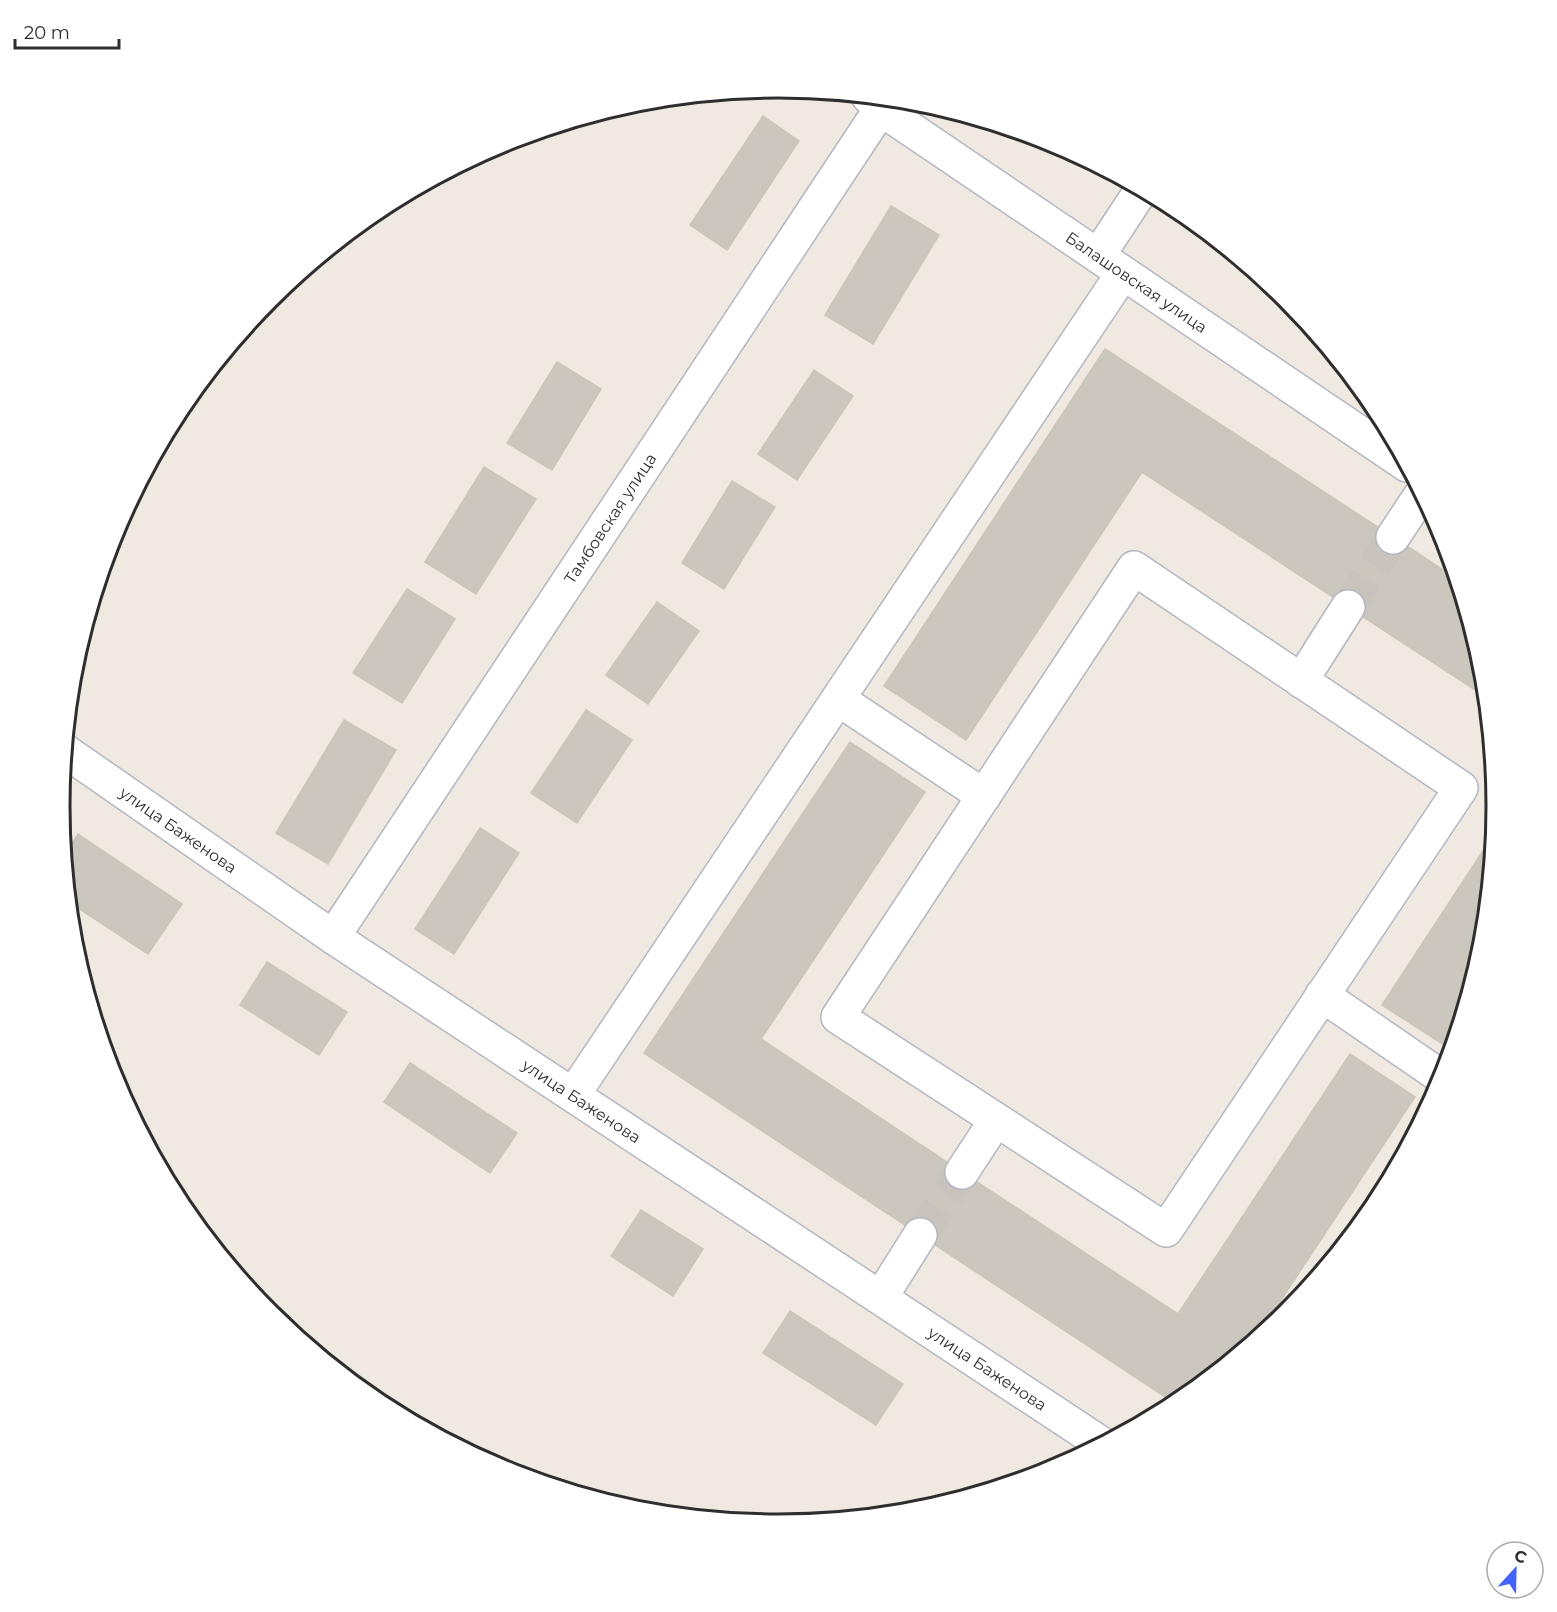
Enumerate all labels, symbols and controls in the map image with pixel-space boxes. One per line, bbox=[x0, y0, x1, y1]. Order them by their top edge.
scale bar bbox=[15, 12, 118, 50]
text: 20 m bbox=[24, 22, 70, 44]
street label: Балашовская улица bbox=[1062, 228, 1211, 337]
street label: Тамбовская улица bbox=[560, 450, 660, 588]
street label: улица Баженова bbox=[115, 782, 240, 877]
street label: улица Баженова bbox=[518, 1055, 644, 1147]
street label: улица Баженова bbox=[923, 1322, 1050, 1415]
north arrow bbox=[1485, 1540, 1545, 1600]
text: С bbox=[1511, 1546, 1530, 1568]

